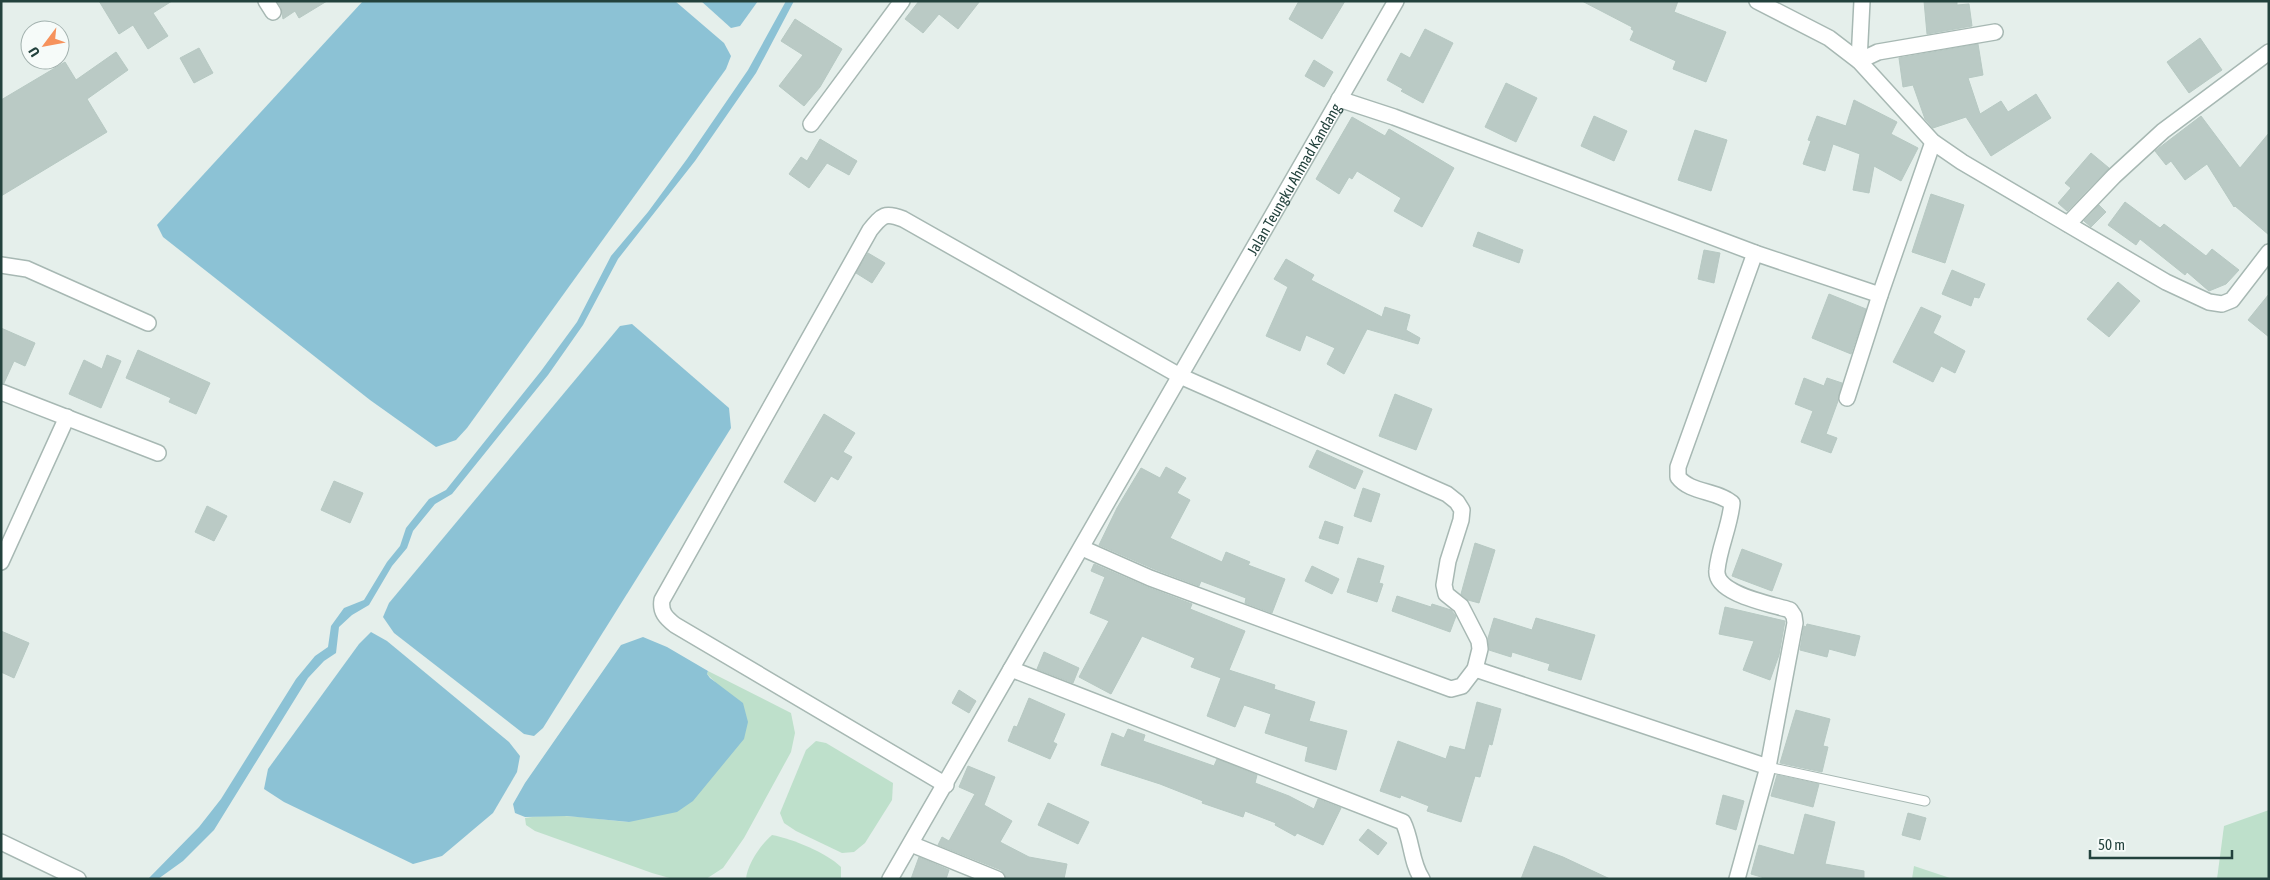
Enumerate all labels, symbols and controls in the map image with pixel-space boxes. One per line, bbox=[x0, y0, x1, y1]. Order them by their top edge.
north arrow bbox=[20, 20, 70, 70]
text: U bbox=[25, 44, 43, 60]
street label: Jalan Teungku Ahmad Kandang bbox=[1243, 100, 1344, 258]
scale bar bbox=[2090, 828, 2232, 860]
text: 50 m bbox=[2098, 836, 2125, 853]

